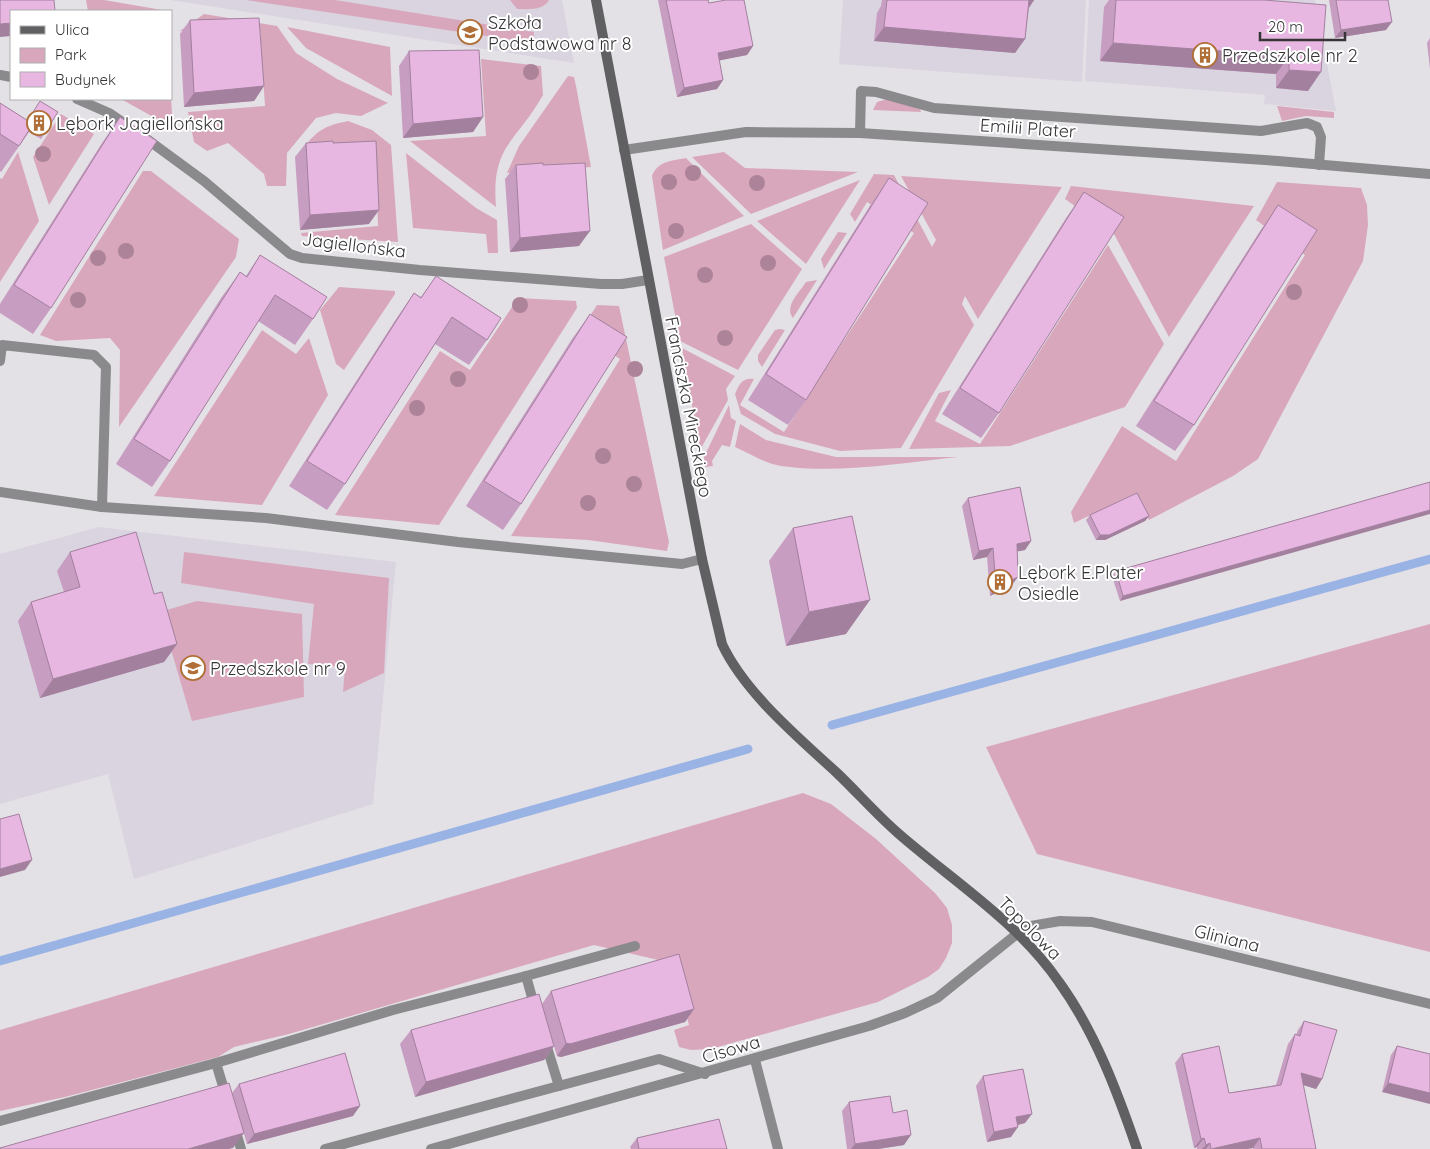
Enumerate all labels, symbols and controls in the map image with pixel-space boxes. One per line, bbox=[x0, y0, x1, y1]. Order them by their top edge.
legend bbox=[10, 10, 172, 100]
scale bar bbox=[1260, 10, 1345, 42]
place label: Szkoła Podstawowa nr 8 bbox=[488, 11, 631, 55]
text: 20 m bbox=[1268, 17, 1303, 36]
school or university icon: Szkoła Podstawowa nr 8 bbox=[457, 19, 483, 45]
text: Ulica bbox=[55, 20, 89, 39]
building icon: Przedszkole nr 2 bbox=[1192, 42, 1218, 68]
place label: Przedszkole nr 2 bbox=[1222, 44, 1358, 67]
text: Park bbox=[55, 45, 87, 64]
text: Budynek bbox=[55, 70, 116, 89]
building icon: Lębork Jagiellońska bbox=[26, 110, 52, 136]
place label: Lębork Jagiellońska bbox=[56, 112, 224, 135]
street label: Emilii Plater bbox=[979, 113, 1077, 143]
street label: Jagiellońska bbox=[301, 227, 407, 263]
street label: Franciszka Mireckiego bbox=[660, 315, 718, 499]
place label: Lębork E.Plater Osiedle bbox=[1018, 561, 1143, 605]
building icon: Lębork E.Plater Osiedle bbox=[987, 569, 1013, 595]
school or university icon: Przedszkole nr 9 bbox=[180, 655, 206, 681]
place label: Przedszkole nr 9 bbox=[210, 657, 346, 680]
street label: Topolowa bbox=[993, 891, 1067, 965]
street label: Gliniana bbox=[1192, 919, 1262, 957]
street label: Cisowa bbox=[699, 1030, 763, 1068]

